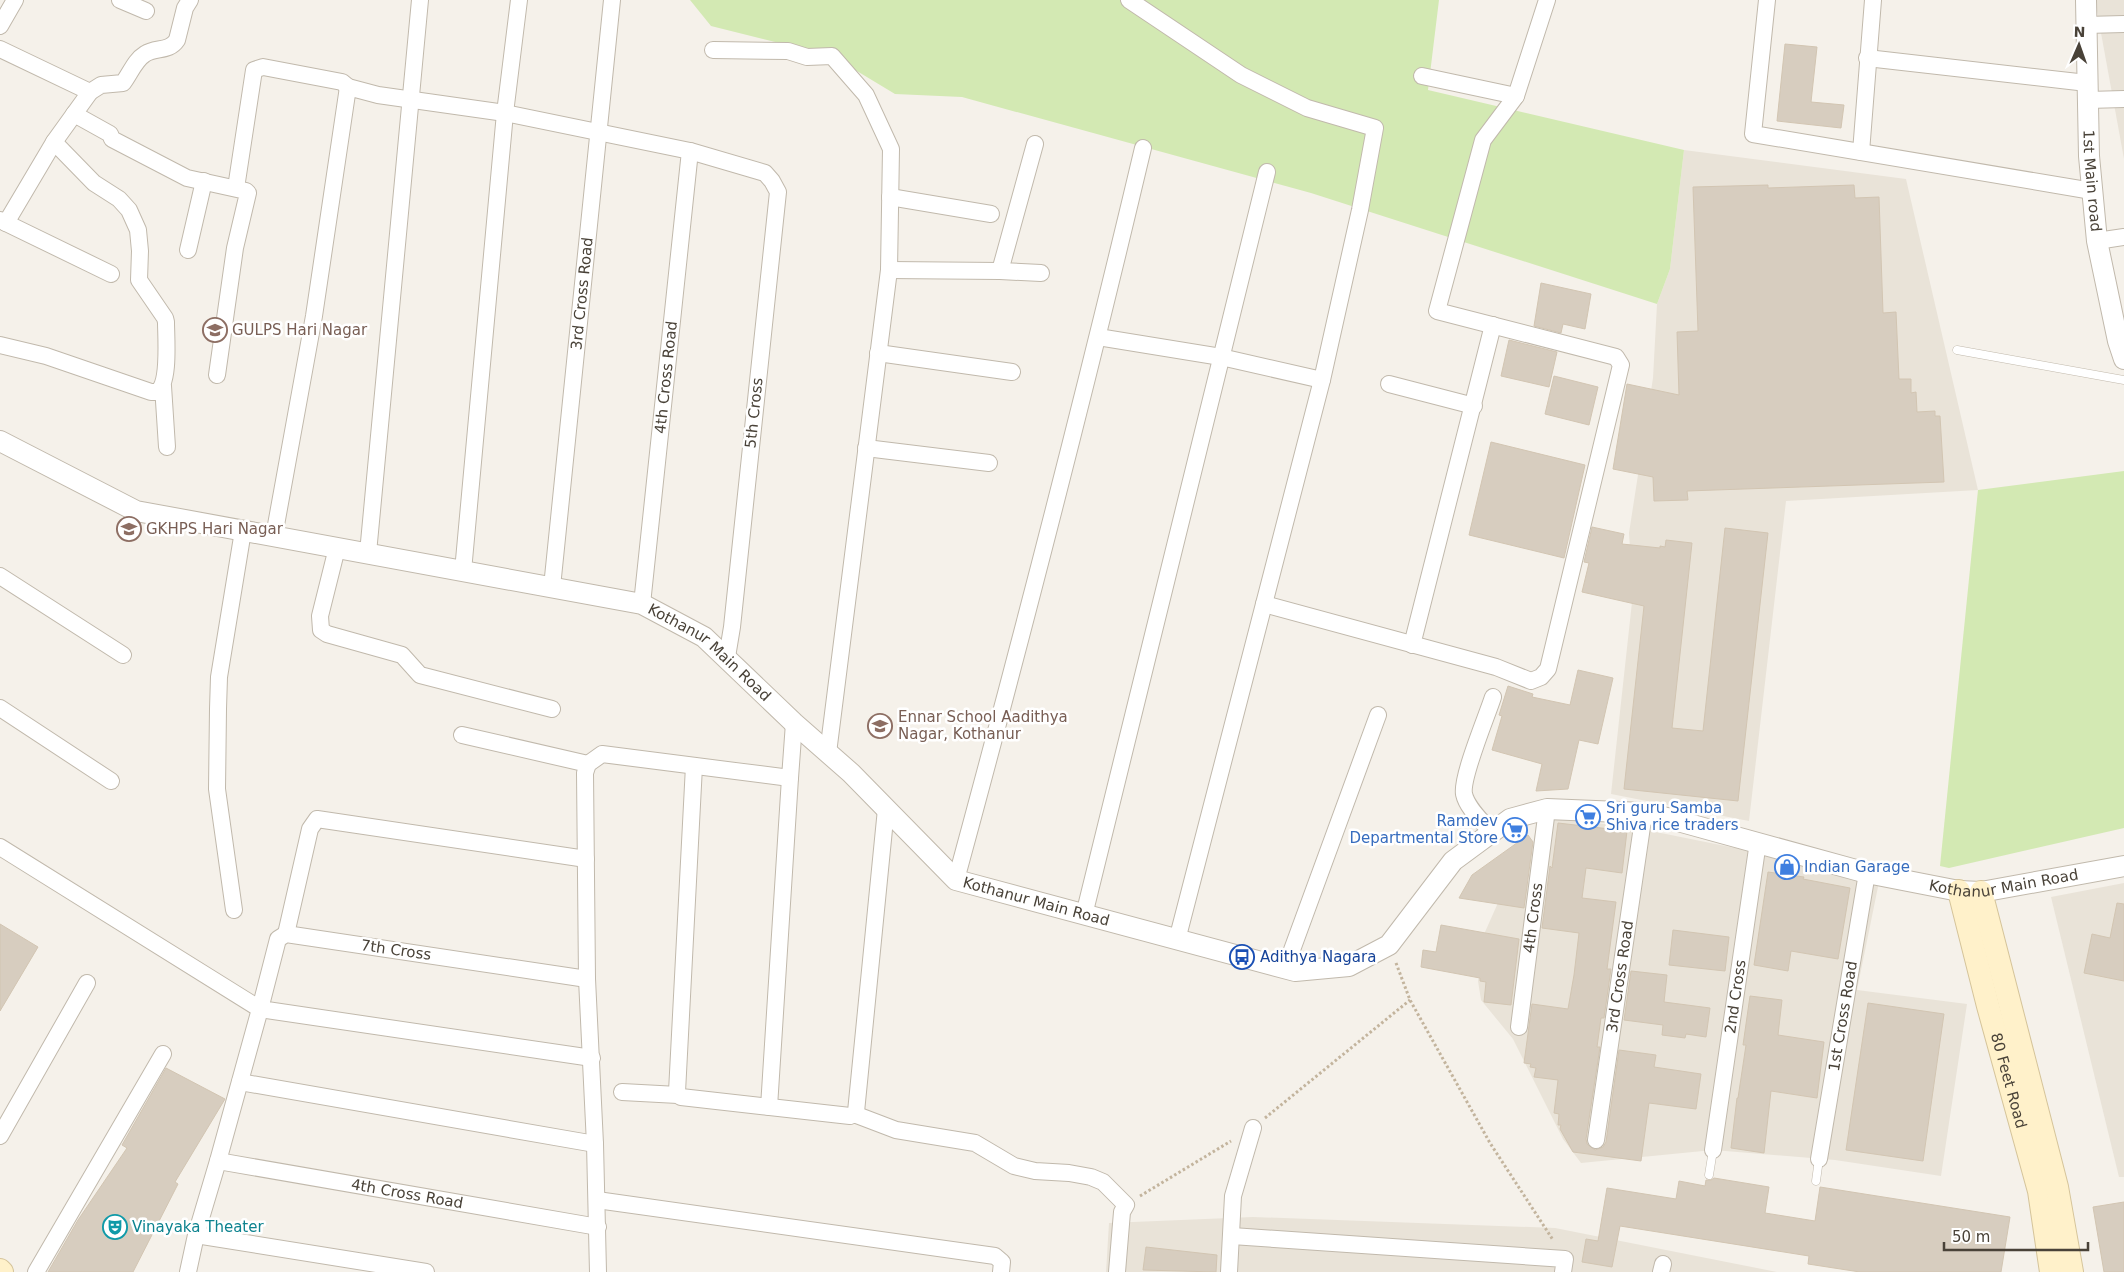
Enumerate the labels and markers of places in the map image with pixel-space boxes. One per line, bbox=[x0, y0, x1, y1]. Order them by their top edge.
school or university icon: GULPS Hari Nagar bbox=[202, 317, 228, 343]
place label: GULPS Hari Nagar bbox=[232, 321, 368, 339]
school or university icon: GKHPS Hari Nagar bbox=[116, 516, 142, 542]
place label: GKHPS Hari Nagar bbox=[146, 520, 284, 538]
place label: Ennar School Aadithya Nagar, Kothanur bbox=[898, 708, 1068, 743]
school or university icon: Ennar School Aadithya Nagar, Kothanur bbox=[867, 713, 893, 739]
place label: Sri guru Samba Shiva rice traders bbox=[1606, 799, 1739, 834]
supermarket icon: Sri guru Samba Shiva rice traders bbox=[1575, 804, 1601, 830]
place label: Ramdev Departmental Store bbox=[1349, 812, 1498, 847]
supermarket icon: Ramdev Departmental Store bbox=[1502, 817, 1528, 843]
shop icon: Indian Garage bbox=[1774, 854, 1800, 880]
place label: Indian Garage bbox=[1804, 858, 1910, 876]
bus stop icon: Adithya Nagara bbox=[1229, 944, 1255, 970]
place label: Adithya Nagara bbox=[1260, 948, 1376, 966]
theatre icon: Vinayaka Theater bbox=[102, 1214, 128, 1240]
place label: Vinayaka Theater bbox=[132, 1218, 264, 1236]

